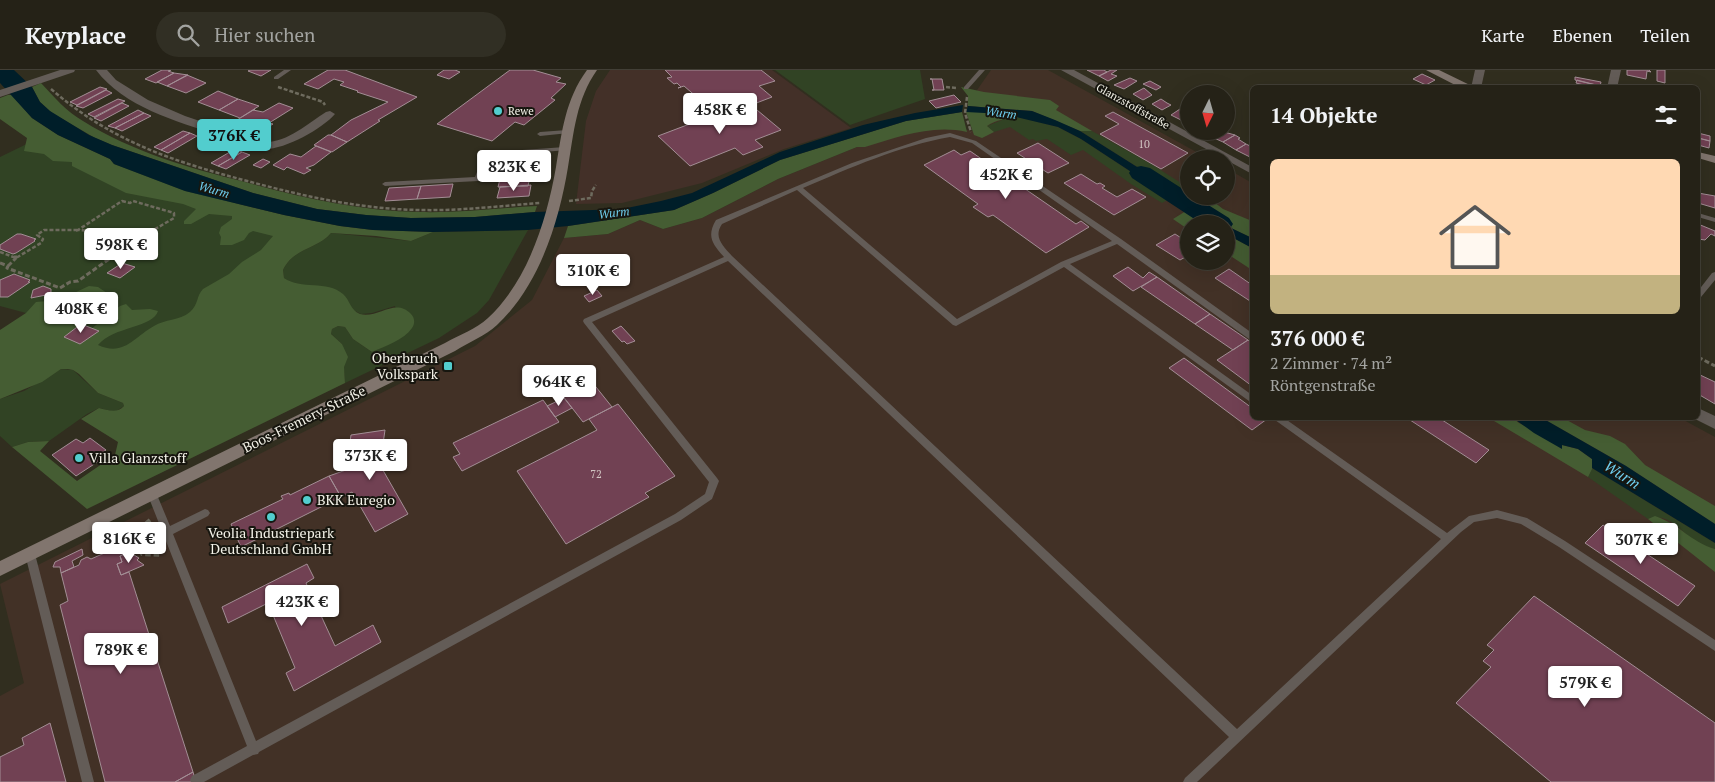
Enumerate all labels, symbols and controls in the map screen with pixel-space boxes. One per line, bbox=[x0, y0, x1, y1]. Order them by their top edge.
search box bbox=[156, 12, 506, 57]
text: Keyplace bbox=[25, 19, 126, 51]
icon: search bbox=[174, 21, 202, 49]
text: Hier suchen bbox=[214, 22, 315, 47]
text: Karte bbox=[1481, 23, 1525, 47]
text: Ebenen bbox=[1553, 23, 1612, 47]
text: Teilen bbox=[1640, 23, 1690, 47]
street label: Glanzstoffstraße bbox=[1094, 80, 1173, 132]
north arrow bbox=[1180, 85, 1235, 140]
map controls bbox=[1180, 85, 1235, 270]
pin: 458K € bbox=[679, 92, 761, 135]
text: 458K € bbox=[694, 98, 746, 120]
text: 14 Objekte bbox=[1270, 101, 1377, 129]
icon: filters bbox=[1652, 101, 1680, 129]
water label: Wurm bbox=[984, 103, 1018, 122]
place label: Rewe bbox=[508, 104, 534, 118]
marker: Rewe bbox=[492, 105, 504, 117]
pin: 376K € bbox=[193, 118, 275, 161]
text: 376K € bbox=[208, 124, 260, 146]
house number: 10 bbox=[1138, 137, 1150, 151]
pin: 823K € bbox=[473, 150, 555, 192]
button: locate bbox=[1180, 150, 1235, 205]
text: 823K € bbox=[488, 155, 540, 177]
pin: 452K € bbox=[965, 158, 1047, 200]
text: 452K € bbox=[980, 163, 1032, 185]
water label: Wurm bbox=[197, 178, 231, 201]
icon: home bbox=[1430, 192, 1520, 282]
water label: Wurm bbox=[597, 203, 630, 222]
button: layers bbox=[1180, 215, 1235, 270]
pin: 598K € bbox=[80, 228, 162, 270]
text: 598K € bbox=[95, 233, 147, 255]
pin: 310K € bbox=[552, 254, 634, 296]
text: 310K € bbox=[567, 259, 619, 281]
pin: 408K € bbox=[40, 292, 122, 334]
text: 408K € bbox=[55, 297, 107, 319]
text: 376 000 € bbox=[1270, 324, 1364, 352]
place label: Oberbruch Volkspark bbox=[372, 348, 439, 383]
text: 2 Zimmer · 74 m² bbox=[1270, 352, 1392, 374]
marker: Oberbruch Volkspark bbox=[442, 360, 454, 372]
pin: 964K € bbox=[518, 364, 600, 407]
text: 964K € bbox=[533, 370, 585, 392]
text: Röntgenstraße bbox=[1270, 374, 1376, 396]
street label: Boos-Fremery-Straße bbox=[239, 380, 369, 457]
pin: 373K € bbox=[329, 438, 411, 481]
text: 373K € bbox=[344, 444, 396, 466]
place label: Villa Glanzstoff bbox=[89, 448, 188, 467]
marker: Villa Glanzstoff bbox=[73, 452, 85, 464]
water label: Wurm bbox=[1601, 455, 1644, 493]
house number: 72 bbox=[590, 467, 602, 481]
place label: BKK Euregio bbox=[317, 490, 395, 509]
marker: BKK Euregio bbox=[301, 494, 313, 506]
marker: Veolia Industriepark Deutschland GmbH bbox=[265, 511, 277, 523]
pin: 816K € bbox=[88, 522, 170, 564]
pin: 307K € bbox=[1600, 522, 1682, 565]
place label: Veolia Industriepark Deutschland GmbH bbox=[208, 523, 335, 558]
text: 816K € bbox=[103, 527, 155, 549]
text: 307K € bbox=[1615, 528, 1667, 550]
pin: 423K € bbox=[261, 584, 343, 627]
text: 423K € bbox=[276, 590, 328, 612]
pin: 789K € bbox=[80, 632, 162, 675]
text: 789K € bbox=[95, 638, 147, 660]
pin: 579K € bbox=[1544, 666, 1626, 708]
text: 579K € bbox=[1559, 671, 1611, 693]

